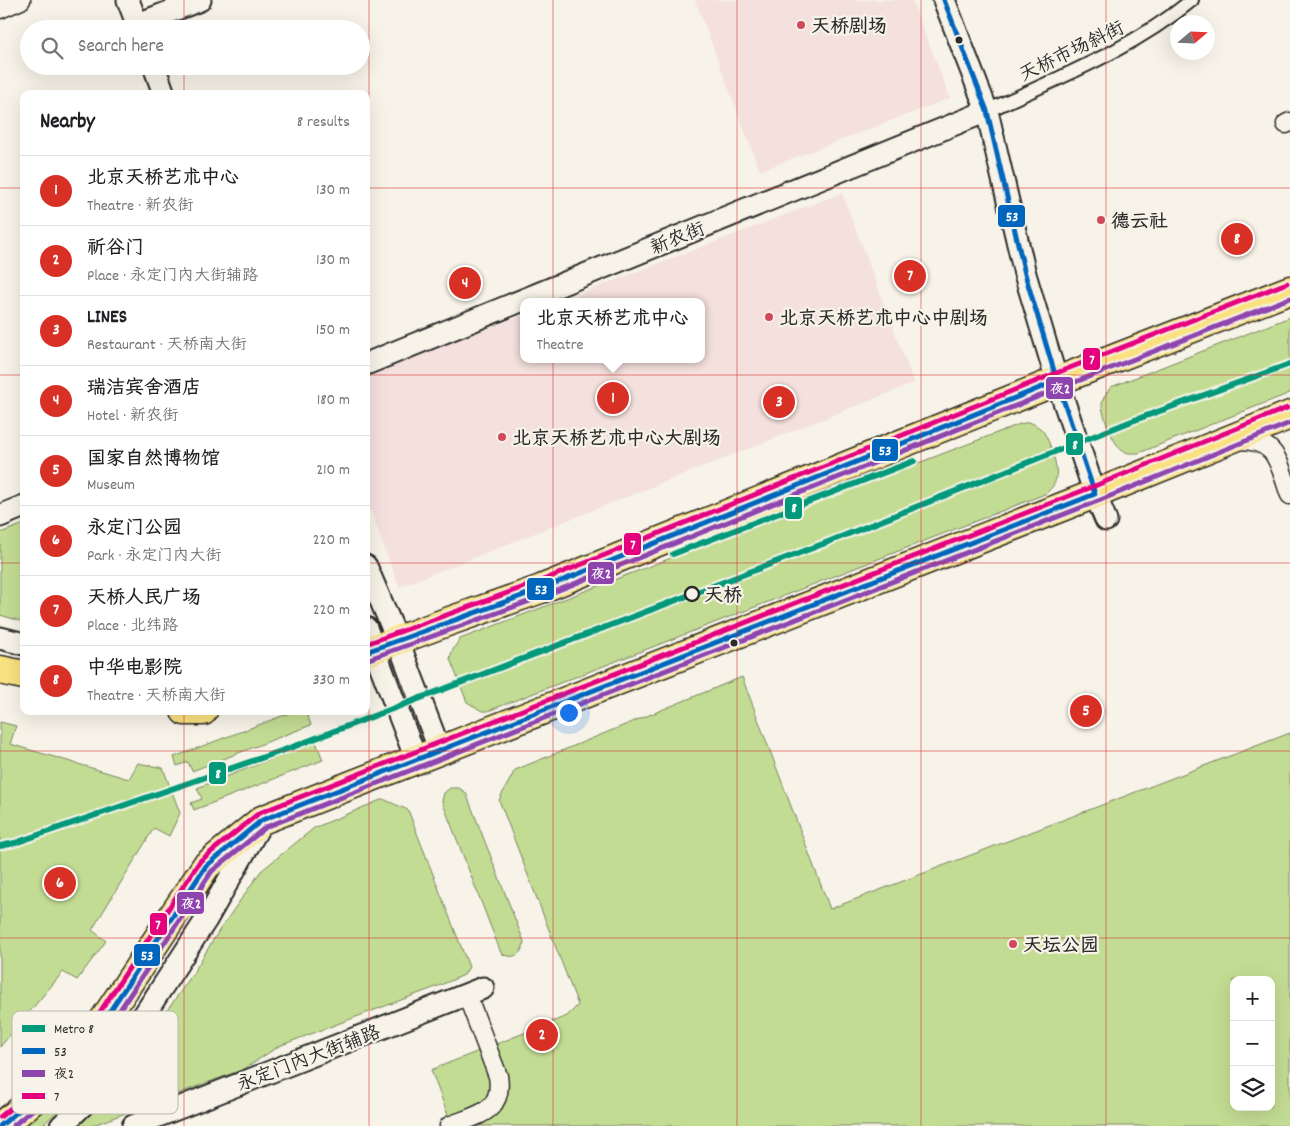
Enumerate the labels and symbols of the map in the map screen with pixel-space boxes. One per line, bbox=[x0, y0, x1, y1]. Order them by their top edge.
place label: 天桥剧场 bbox=[811, 15, 887, 42]
north arrow bbox=[1170, 15, 1215, 60]
street label: 天桥市场斜街 bbox=[1015, 16, 1130, 90]
marker: 天桥剧场 bbox=[795, 19, 807, 31]
unlabelled marker bbox=[954, 35, 964, 45]
line badge: 53 bbox=[997, 204, 1026, 228]
text: 53 bbox=[1006, 208, 1018, 228]
place label: 德云社 bbox=[1111, 210, 1168, 237]
marker: 德云社 bbox=[1095, 214, 1107, 226]
street label: 新农街 bbox=[647, 217, 710, 263]
pin: 8 bbox=[1221, 220, 1253, 258]
pin: 7 bbox=[894, 257, 926, 295]
pin: 4 bbox=[449, 264, 481, 302]
place label: 北京天桥艺术中心中剧场 bbox=[779, 307, 988, 334]
marker: 北京天桥艺术中心中剧场 bbox=[763, 311, 775, 323]
line badge: 7 bbox=[1082, 347, 1101, 371]
text: 7 bbox=[1089, 351, 1095, 371]
line badge: 夜2 bbox=[1045, 376, 1074, 400]
pin: 1 bbox=[597, 379, 629, 417]
text: 夜2 bbox=[1050, 380, 1070, 400]
pin: 3 bbox=[763, 383, 795, 421]
place label: 北京天桥艺术中心大剧场 bbox=[512, 427, 721, 454]
marker: 北京天桥艺术中心大剧场 bbox=[496, 431, 508, 443]
line badge: 8 bbox=[1065, 432, 1084, 456]
text: 8 bbox=[1072, 436, 1078, 456]
line badge: 53 bbox=[871, 438, 899, 462]
text: 53 bbox=[879, 442, 891, 462]
line badge: 8 bbox=[784, 496, 803, 520]
text: 8 bbox=[791, 499, 797, 519]
line badge: 7 bbox=[623, 532, 642, 556]
text: 7 bbox=[630, 536, 636, 556]
line badge: 夜2 bbox=[587, 561, 615, 585]
text: 夜2 bbox=[591, 565, 611, 585]
line badge: 53 bbox=[526, 577, 555, 601]
text: 53 bbox=[535, 581, 547, 601]
place label: 天桥 bbox=[704, 584, 742, 611]
marker: 天桥 bbox=[684, 586, 700, 602]
unlabelled marker bbox=[729, 638, 739, 648]
pin: 5 bbox=[1070, 692, 1102, 730]
your location bbox=[556, 700, 582, 726]
line badge: 8 bbox=[208, 761, 227, 785]
text: 8 bbox=[215, 765, 221, 785]
pin: 6 bbox=[44, 864, 76, 902]
line badge: 夜2 bbox=[176, 891, 205, 915]
text: 夜2 bbox=[181, 895, 201, 915]
line badge: 7 bbox=[149, 912, 168, 936]
text: 7 bbox=[155, 916, 161, 936]
place label: 天坛公园 bbox=[1023, 934, 1099, 961]
marker: 天坛公园 bbox=[1007, 938, 1019, 950]
line badge: 53 bbox=[133, 943, 161, 967]
text: 53 bbox=[141, 947, 153, 967]
legend bbox=[12, 1011, 178, 1114]
pin: 2 bbox=[526, 1016, 558, 1054]
text: Metro 8 bbox=[54, 1020, 94, 1040]
street label: 永定门内大街辅路 bbox=[233, 1020, 385, 1100]
text: 53 bbox=[54, 1043, 67, 1063]
text: 夜2 bbox=[54, 1065, 74, 1085]
text: 7 bbox=[54, 1088, 59, 1108]

